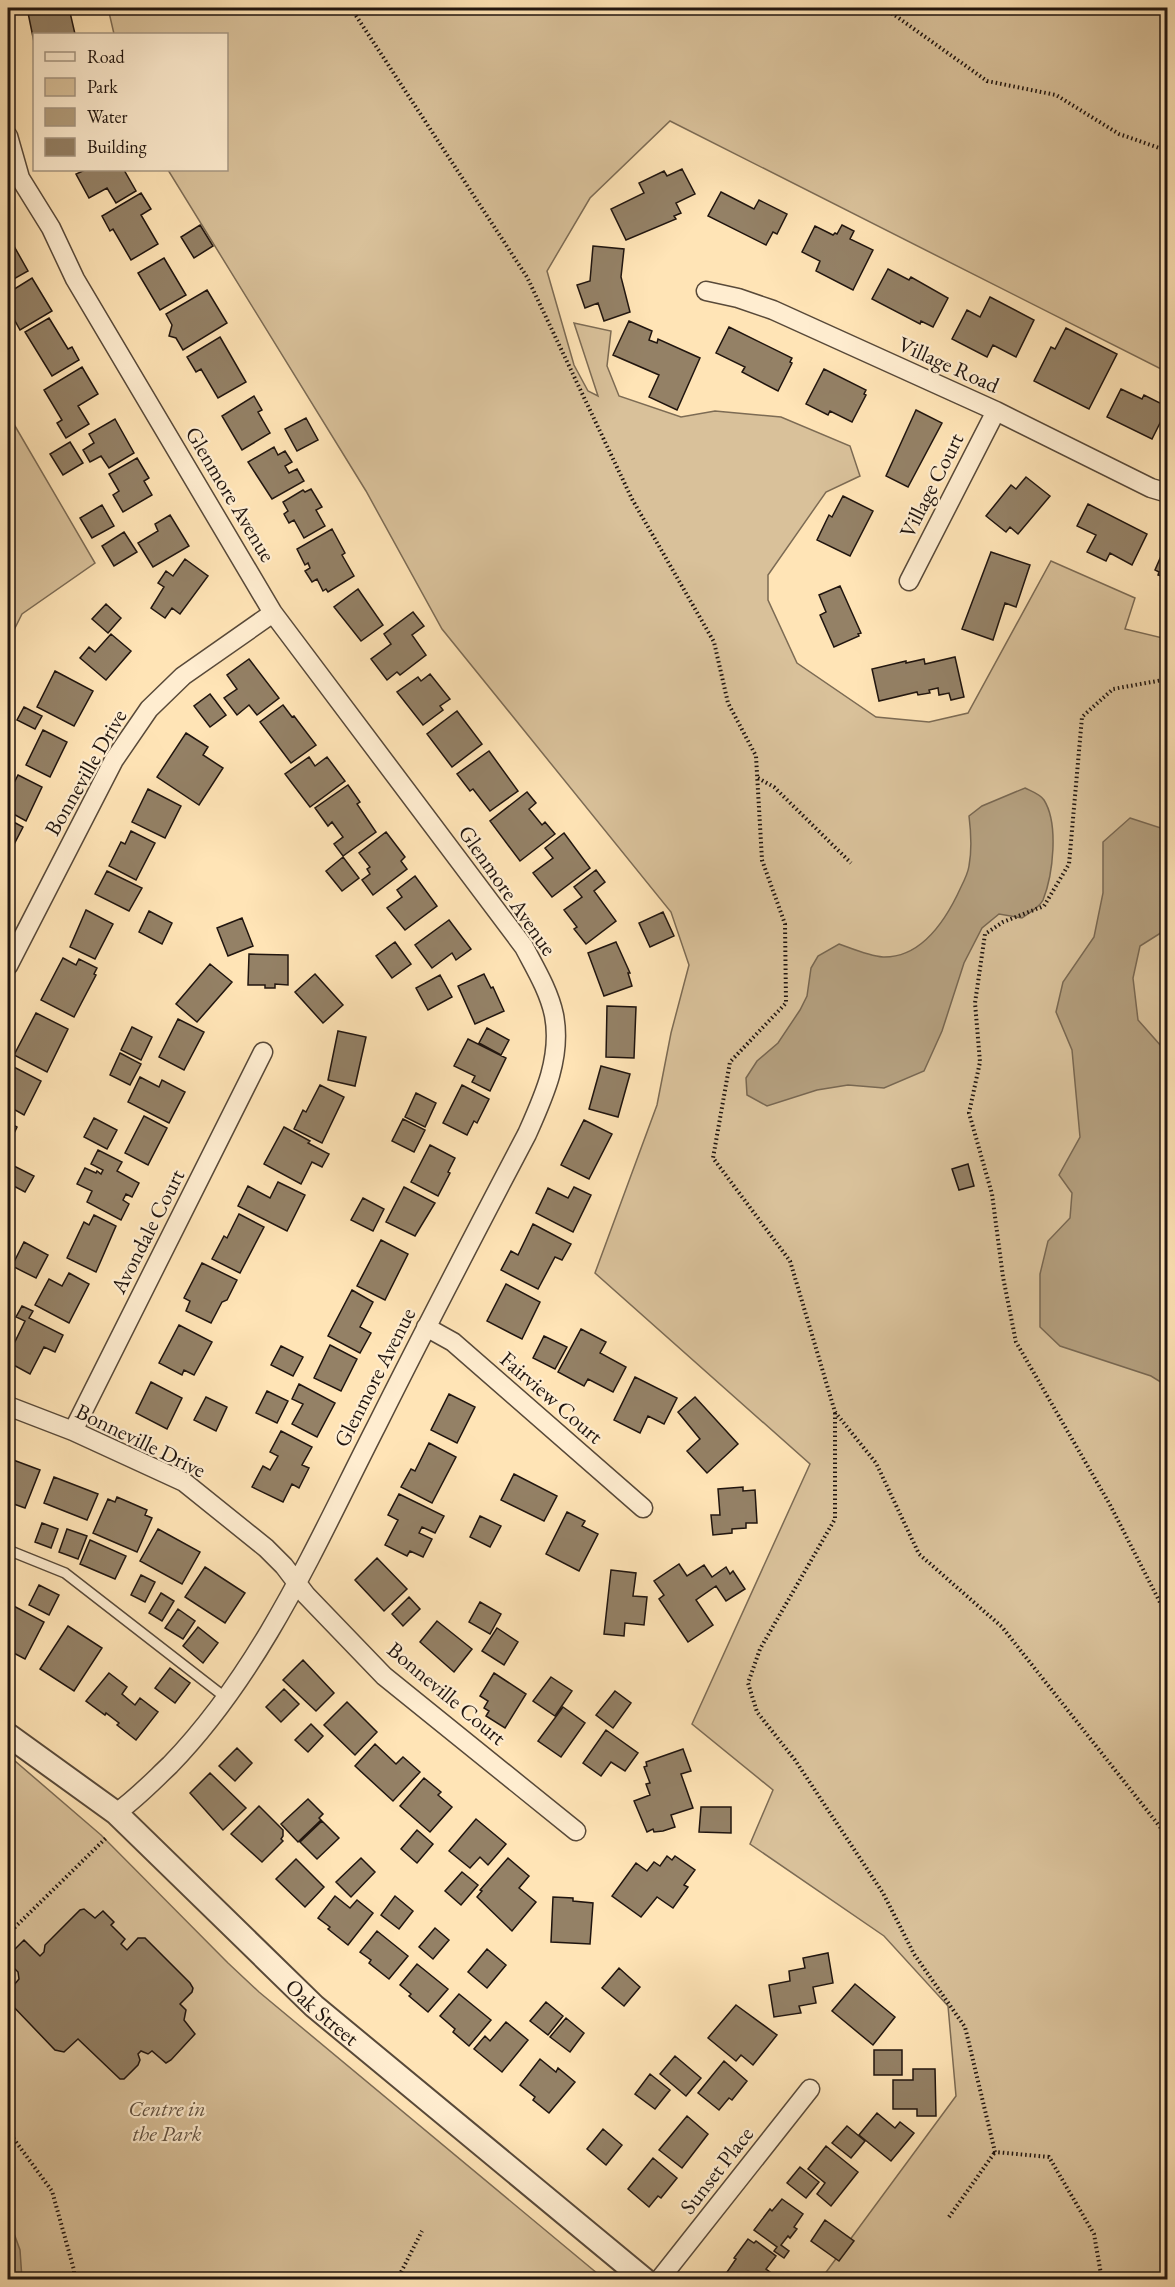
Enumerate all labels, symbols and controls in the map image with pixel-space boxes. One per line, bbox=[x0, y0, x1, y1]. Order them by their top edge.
legend bbox=[33, 33, 228, 171]
text: Road bbox=[87, 45, 126, 68]
text: Park bbox=[87, 75, 118, 98]
text: Water bbox=[87, 105, 128, 128]
text: Building bbox=[87, 135, 147, 158]
street label: Village Road bbox=[894, 329, 1005, 400]
street label: Glenmore Avenue bbox=[179, 421, 283, 568]
street label: Village Court bbox=[893, 428, 970, 543]
street label: Bonneville Drive bbox=[38, 704, 133, 841]
street label: Glenmore Avenue bbox=[452, 819, 564, 962]
street label: Avondale Court bbox=[103, 1164, 191, 1299]
street label: Glenmore Avenue bbox=[327, 1302, 422, 1452]
street label: Fairview Court bbox=[494, 1345, 609, 1450]
street label: Bonneville Drive bbox=[71, 1396, 211, 1485]
street label: Bonneville Court bbox=[381, 1635, 512, 1752]
street label: Oak Street bbox=[279, 1972, 365, 2052]
park label: Centre in the Park bbox=[128, 2094, 206, 2148]
street label: Sunset Place bbox=[673, 2120, 760, 2220]

